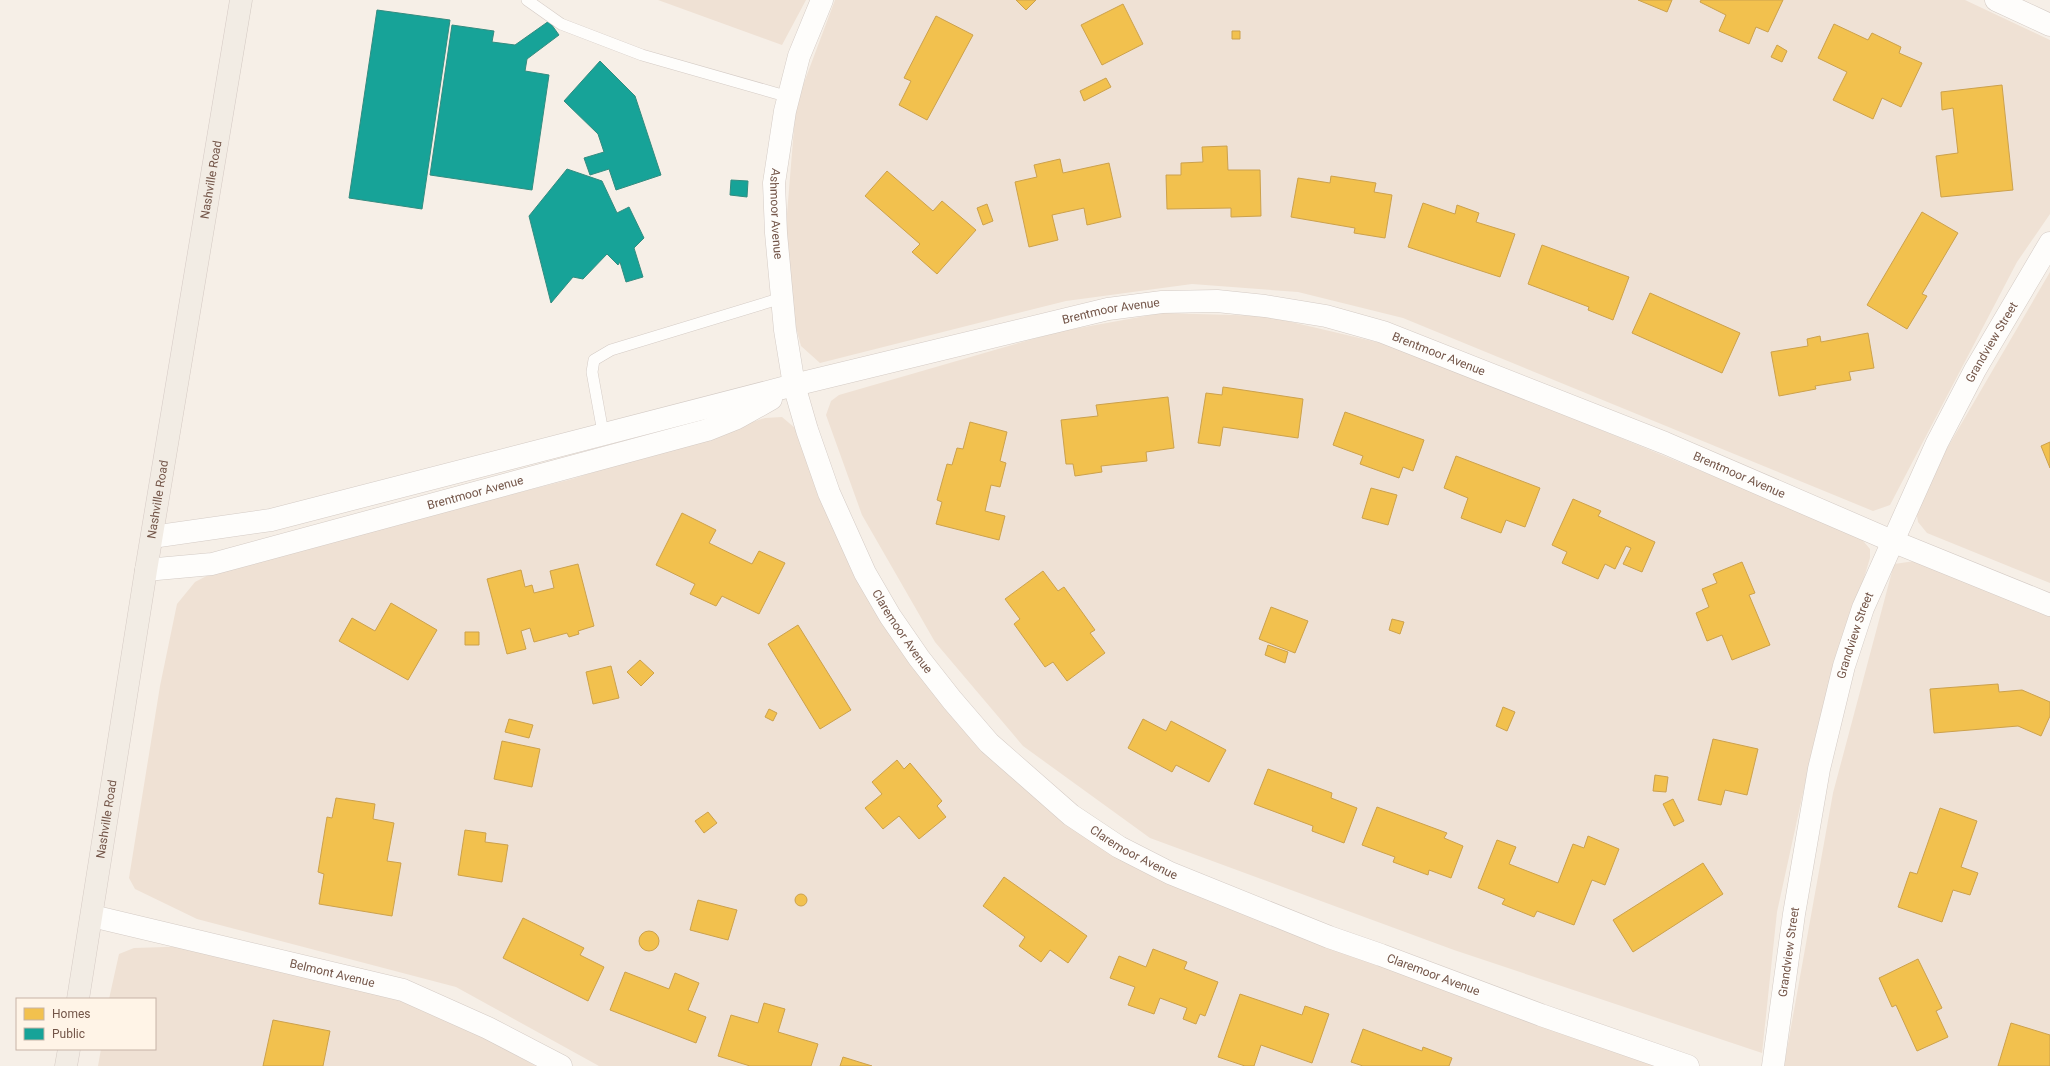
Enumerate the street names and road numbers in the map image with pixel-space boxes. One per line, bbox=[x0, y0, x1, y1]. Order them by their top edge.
street label: Nashville Road bbox=[198, 139, 224, 220]
street label: Ashmoor Avenue bbox=[767, 167, 785, 260]
street label: Brentmoor Avenue bbox=[1061, 295, 1161, 327]
street label: Grandview Street bbox=[1963, 300, 2021, 385]
street label: Brentmoor Avenue bbox=[1390, 329, 1487, 379]
street label: Brentmoor Avenue bbox=[1691, 449, 1787, 501]
street label: Nashville Road bbox=[144, 459, 171, 540]
street label: Brentmoor Avenue bbox=[426, 473, 525, 512]
street label: Claremoor Avenue bbox=[869, 587, 935, 676]
street label: Grandview Street bbox=[1834, 590, 1876, 680]
street label: Nashville Road bbox=[93, 779, 120, 860]
street label: Claremoor Avenue bbox=[1087, 823, 1180, 882]
street label: Grandview Street bbox=[1776, 906, 1802, 998]
street label: Claremoor Avenue bbox=[1385, 951, 1482, 998]
street label: Belmont Avenue bbox=[288, 956, 376, 990]

